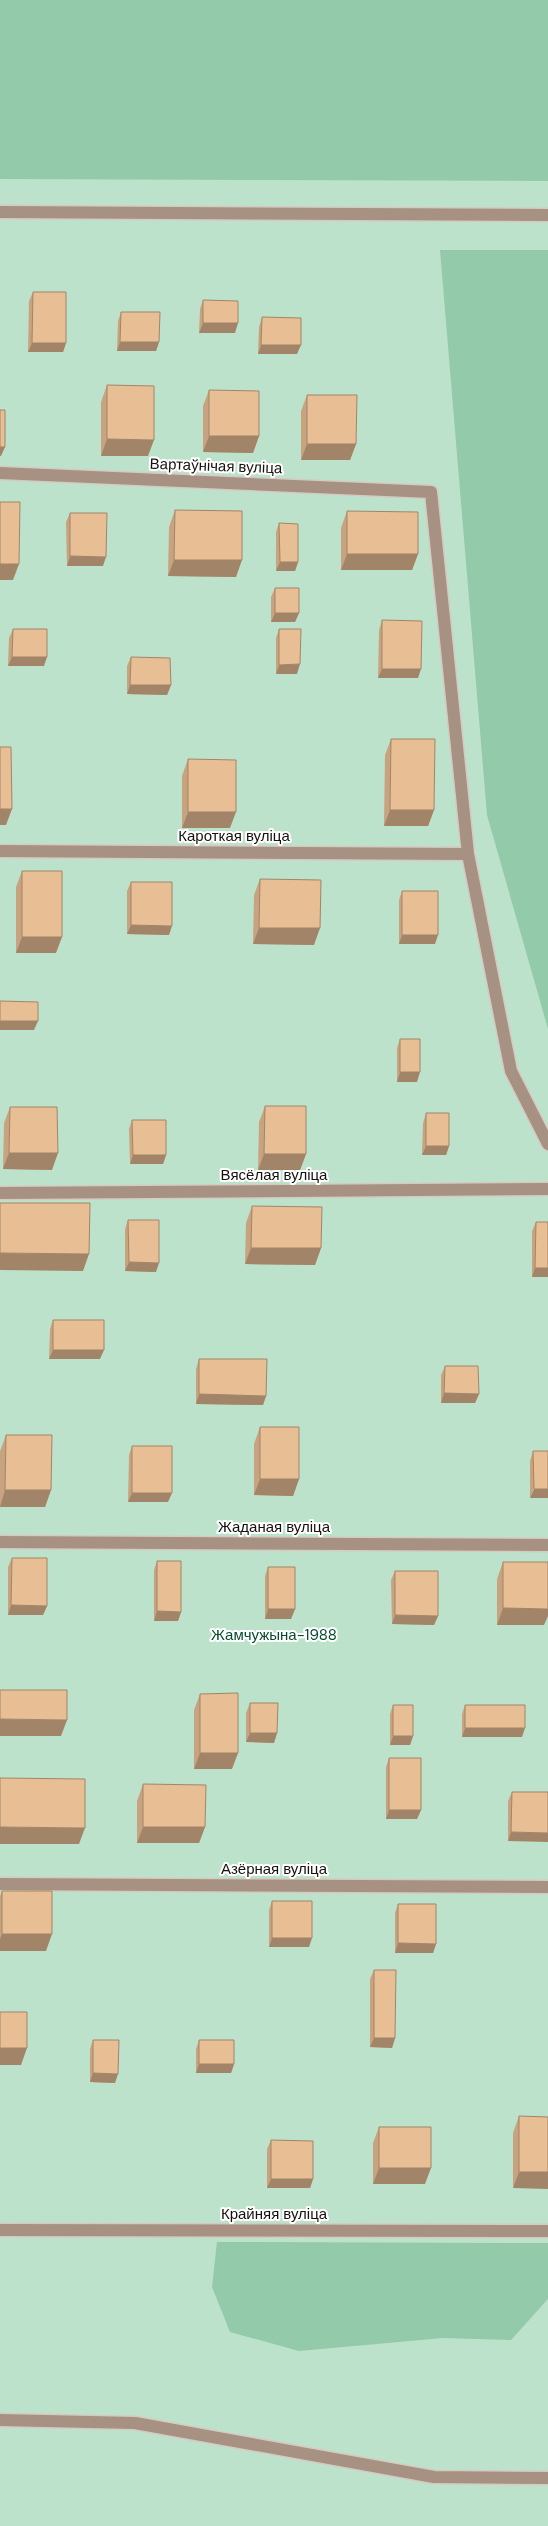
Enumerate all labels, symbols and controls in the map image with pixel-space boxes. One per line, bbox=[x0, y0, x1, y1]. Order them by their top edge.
street label: Вартаўнічая вуліца bbox=[149, 454, 283, 478]
street label: Кароткая вуліца bbox=[178, 826, 290, 846]
street label: Вясёлая вуліца bbox=[221, 1165, 328, 1185]
street label: Жаданая вуліца bbox=[218, 1517, 331, 1537]
park label: Жамчужына-1988 bbox=[211, 1625, 337, 1645]
street label: Азёрная вуліца bbox=[221, 1859, 328, 1879]
street label: Крайняя вуліца bbox=[221, 2204, 328, 2224]

